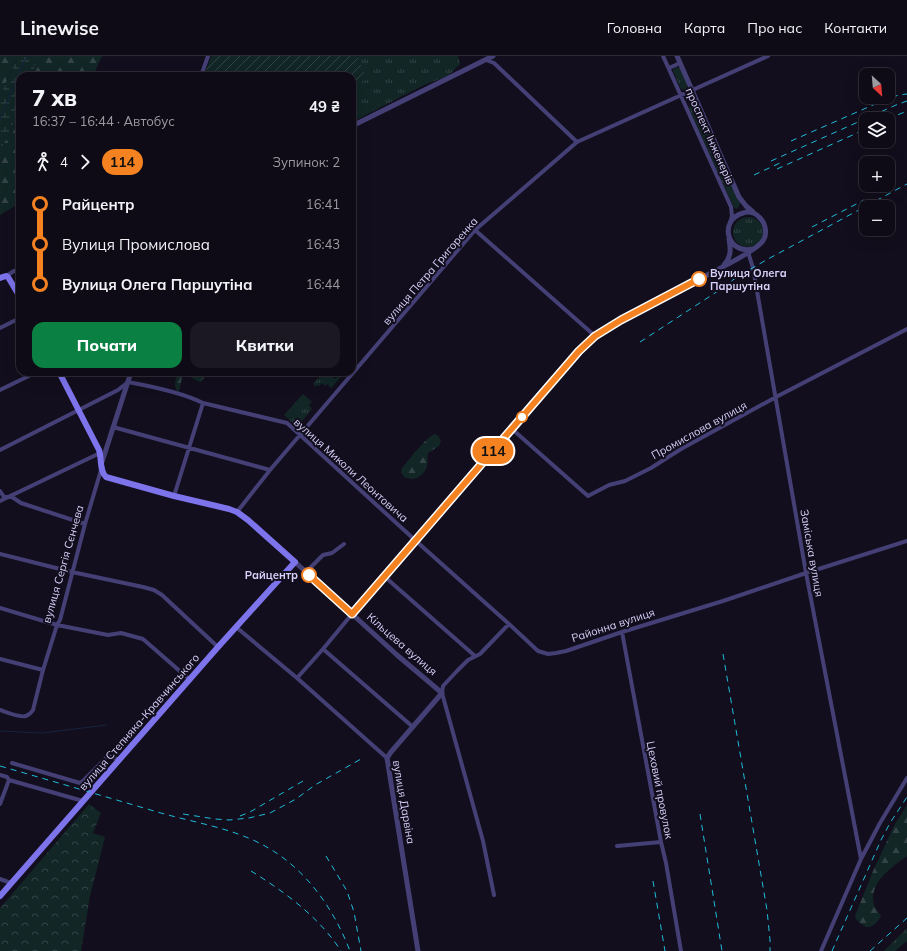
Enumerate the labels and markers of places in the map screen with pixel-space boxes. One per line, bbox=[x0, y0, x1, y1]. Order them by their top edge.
place label: Вулиця Олега Паршутіна bbox=[710, 266, 787, 293]
marker: Вулиця Олега Паршутіна bbox=[691, 271, 707, 287]
unlabelled marker bbox=[516, 411, 528, 423]
marker: Райцентр bbox=[301, 567, 317, 583]
place label: Райцентр bbox=[245, 568, 298, 582]

